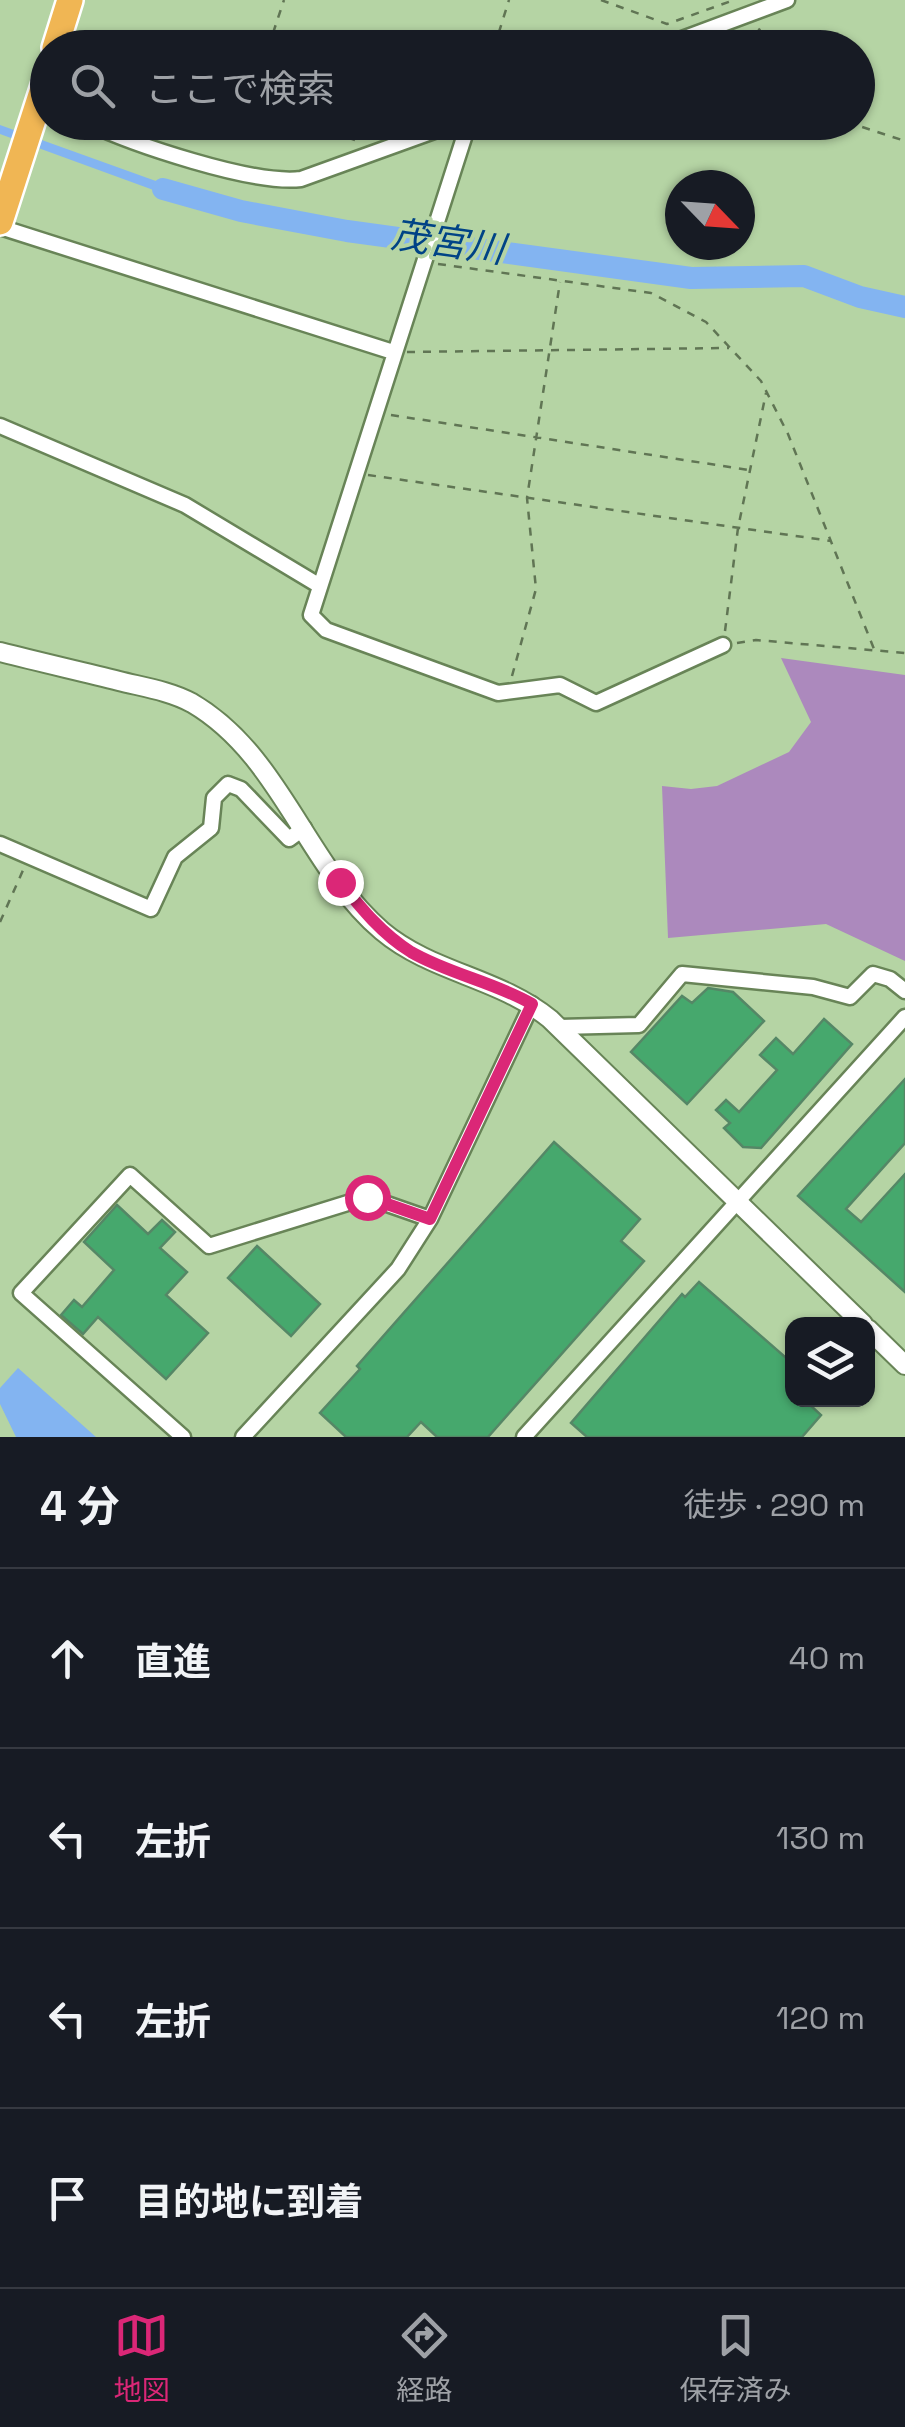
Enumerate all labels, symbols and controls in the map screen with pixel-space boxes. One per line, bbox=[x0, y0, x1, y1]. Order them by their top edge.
search box bbox=[30, 30, 875, 140]
icon: search bbox=[65, 58, 120, 113]
text: ここで検索 bbox=[145, 65, 335, 113]
north arrow bbox=[665, 170, 755, 260]
water label: 茂宮川 bbox=[388, 210, 512, 274]
route end bbox=[318, 860, 364, 906]
route start bbox=[345, 1175, 391, 1221]
map controls bbox=[785, 1317, 875, 1407]
button: layers bbox=[785, 1317, 875, 1407]
text: 4 分 bbox=[40, 1480, 119, 1533]
text: 徒歩 · 290 m bbox=[684, 1485, 865, 1525]
icon: ahead bbox=[40, 1631, 95, 1686]
text: 直進 bbox=[135, 1638, 211, 1686]
text: 40 m bbox=[789, 1638, 865, 1678]
icon: left bbox=[40, 1811, 95, 1866]
text: 左折 bbox=[135, 1818, 211, 1866]
text: 130 m bbox=[776, 1818, 865, 1858]
icon: left bbox=[40, 1991, 95, 2046]
text: 左折 bbox=[135, 1998, 211, 2046]
text: 120 m bbox=[776, 1998, 865, 2038]
icon: arrive bbox=[40, 2171, 95, 2226]
text: 目的地に到着 bbox=[135, 2178, 363, 2226]
tab: 地図 bbox=[113, 2308, 170, 2408]
tab: 経路 bbox=[396, 2308, 453, 2408]
tab: 保存済み bbox=[679, 2308, 792, 2408]

